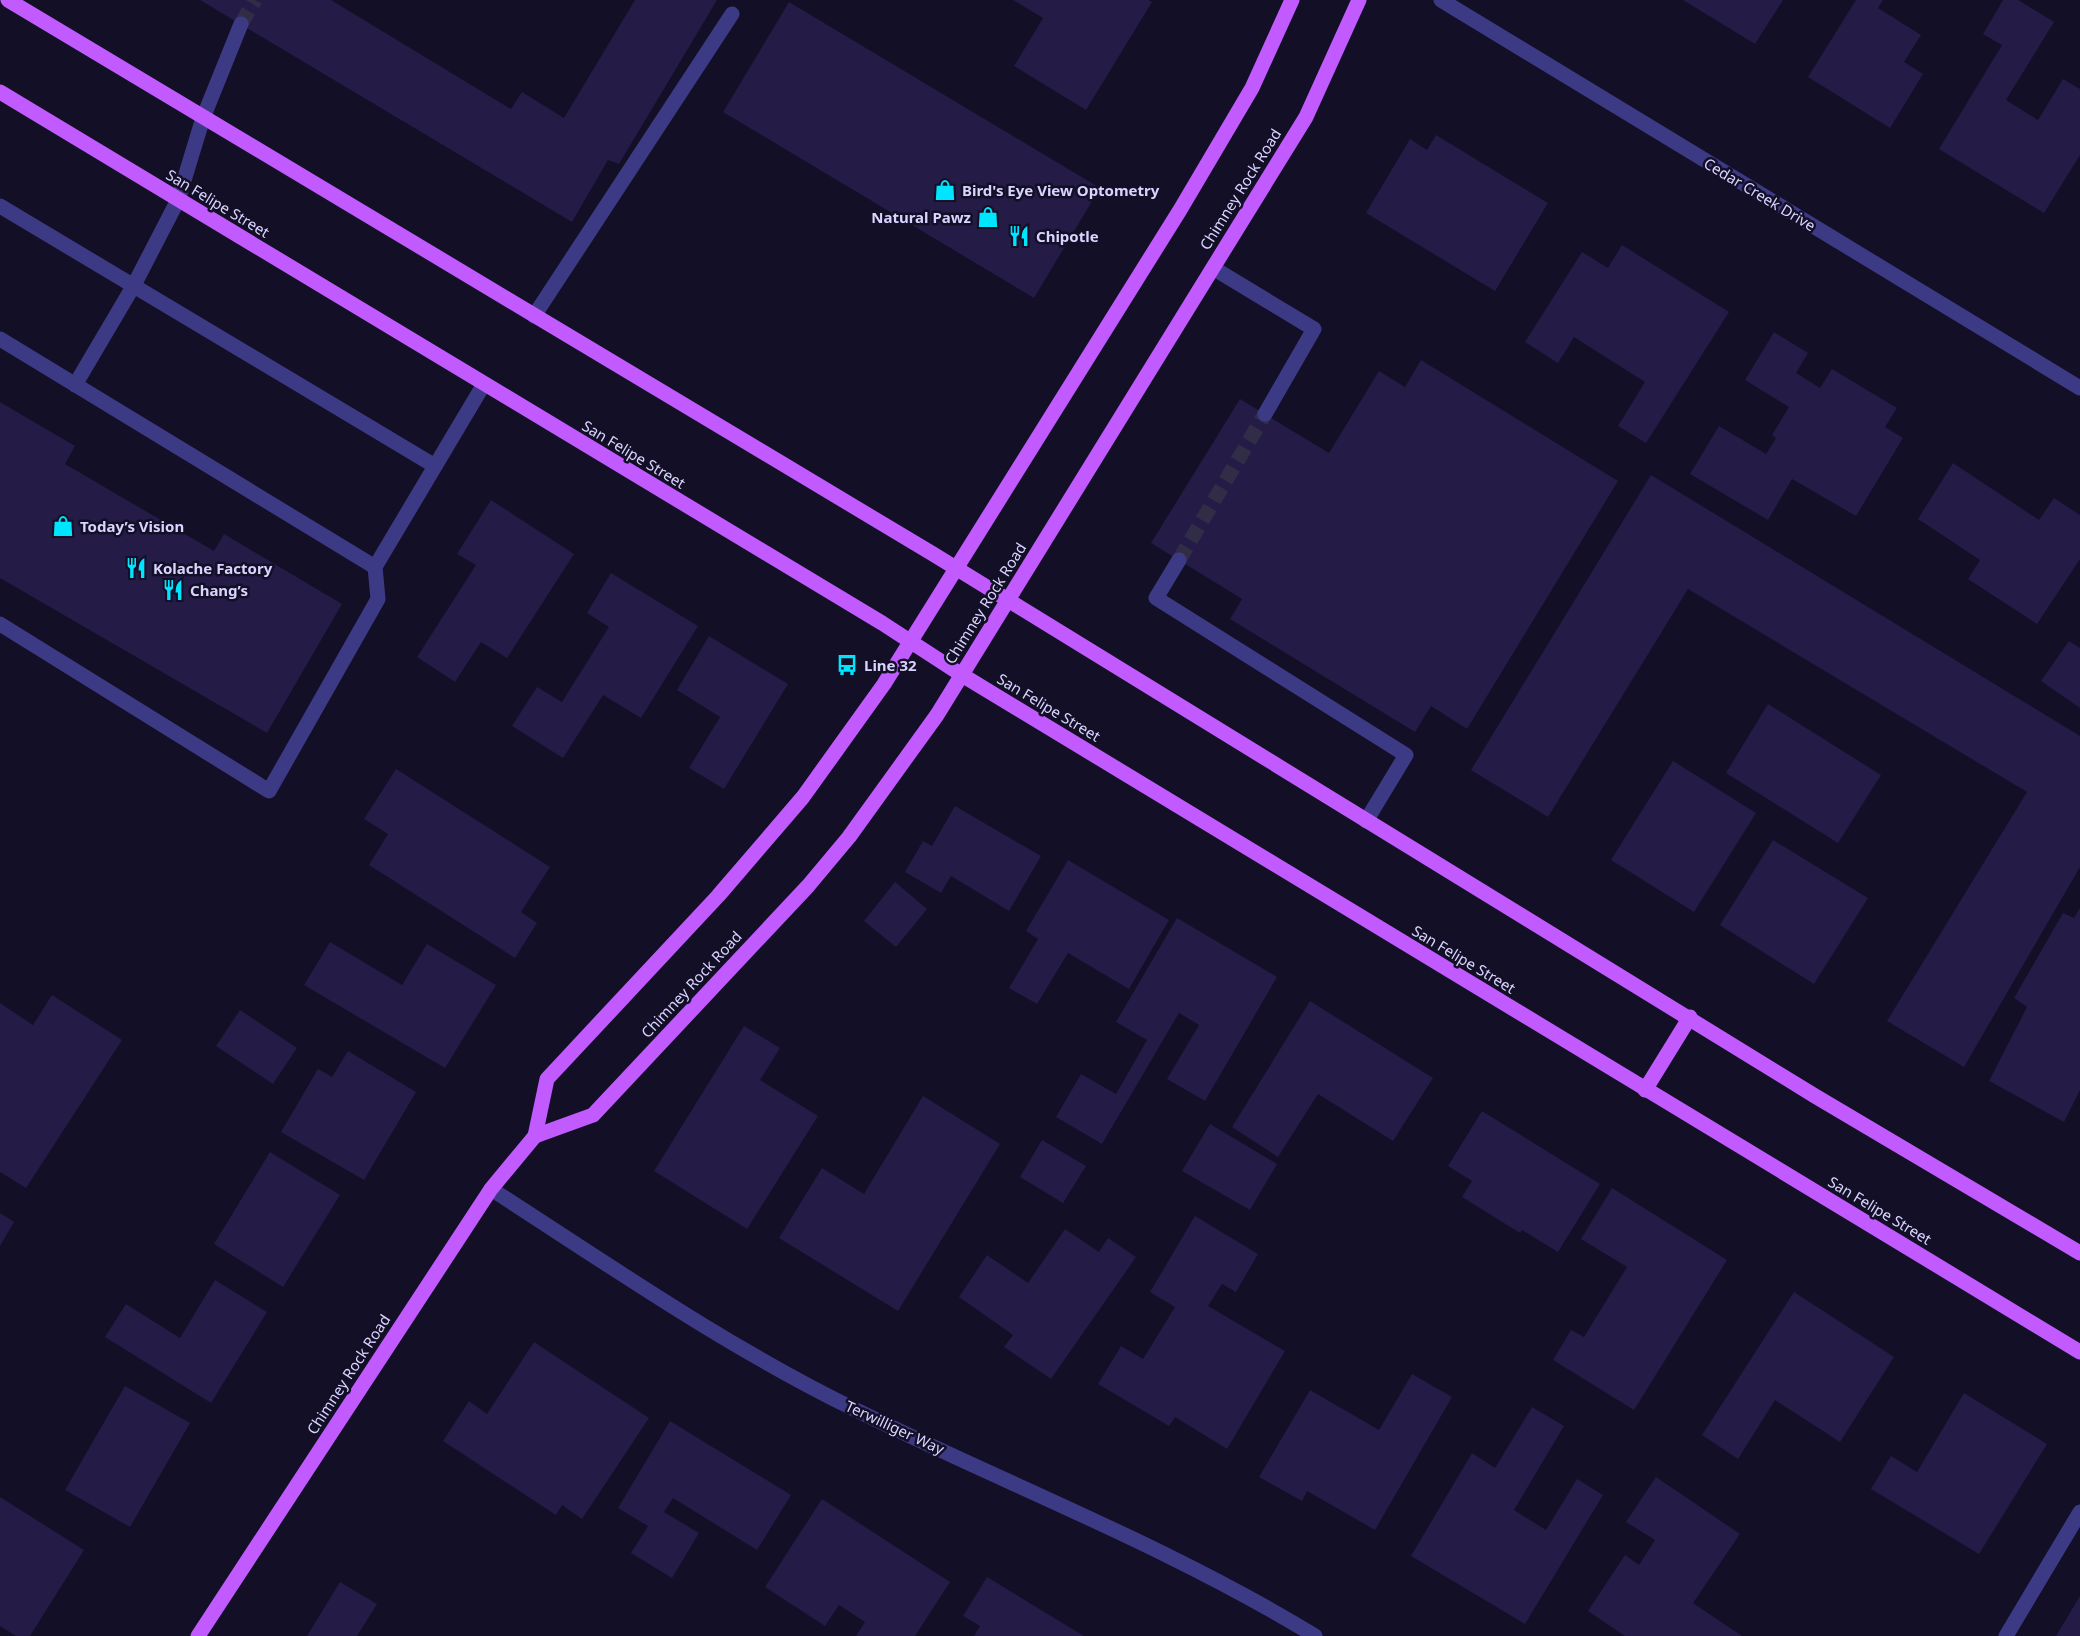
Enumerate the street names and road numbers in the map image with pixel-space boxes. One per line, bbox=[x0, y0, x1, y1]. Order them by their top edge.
street label: Chimney Rock Road bbox=[1195, 125, 1285, 253]
street label: Cedar Creek Drive bbox=[1700, 153, 1820, 235]
street label: San Felipe Street bbox=[163, 164, 274, 242]
street label: San Felipe Street bbox=[579, 415, 690, 493]
street label: Chimney Rock Road bbox=[940, 539, 1030, 667]
street label: San Felipe Street bbox=[994, 668, 1105, 746]
street label: San Felipe Street bbox=[1409, 920, 1520, 998]
street label: Chimney Rock Road bbox=[636, 926, 746, 1042]
street label: San Felipe Street bbox=[1825, 1171, 1936, 1249]
street label: Chimney Rock Road bbox=[302, 1310, 394, 1438]
street label: Terwilliger Way bbox=[842, 1395, 948, 1459]

